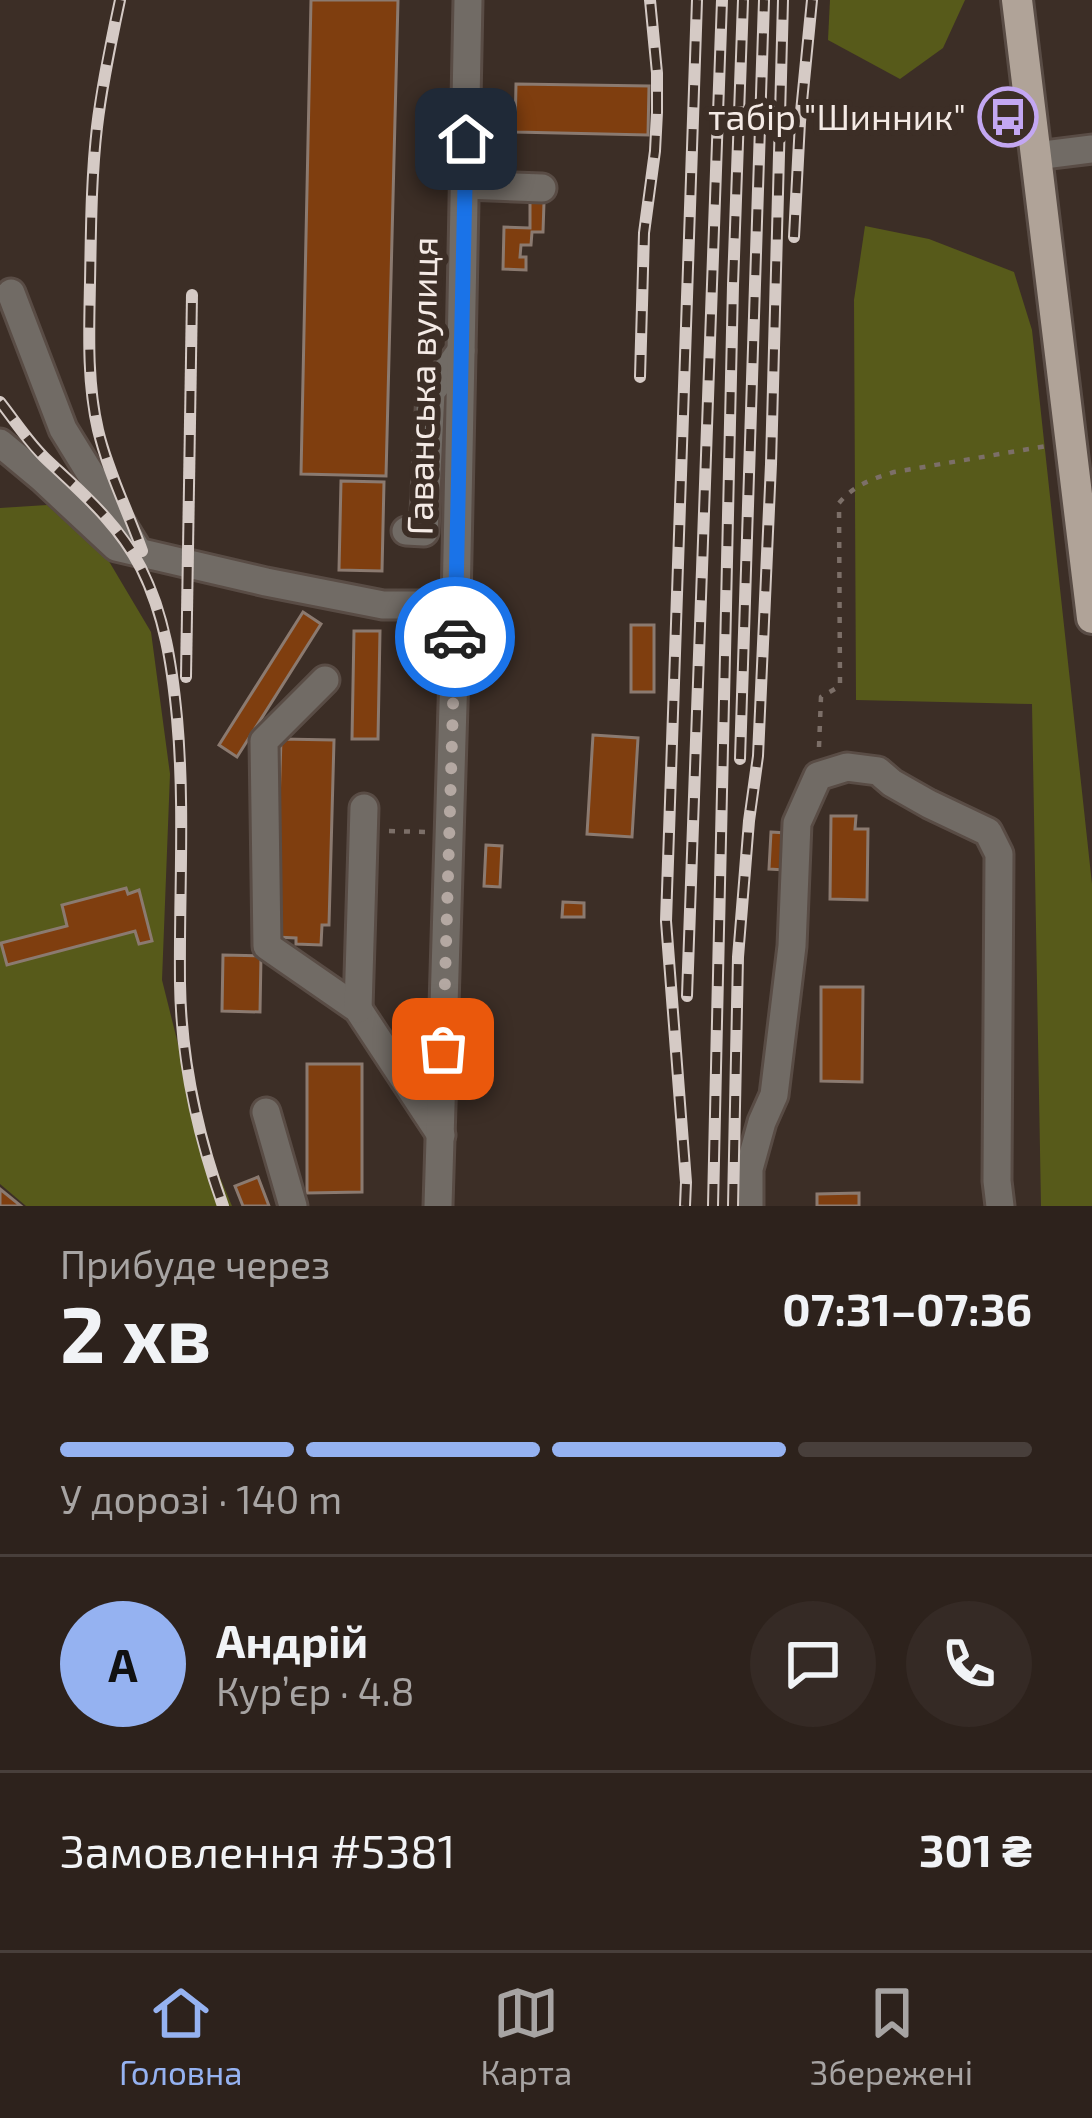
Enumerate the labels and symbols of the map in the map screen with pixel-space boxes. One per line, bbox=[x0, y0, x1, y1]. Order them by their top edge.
bus stop icon: табір "Шинник" bbox=[977, 86, 1039, 148]
pin bbox=[415, 88, 517, 190]
place label: табір "Шинник" bbox=[708, 94, 966, 137]
street label: Гаванська вулиця bbox=[396, 236, 446, 536]
courier bbox=[395, 577, 515, 697]
pin bbox=[392, 998, 494, 1100]

